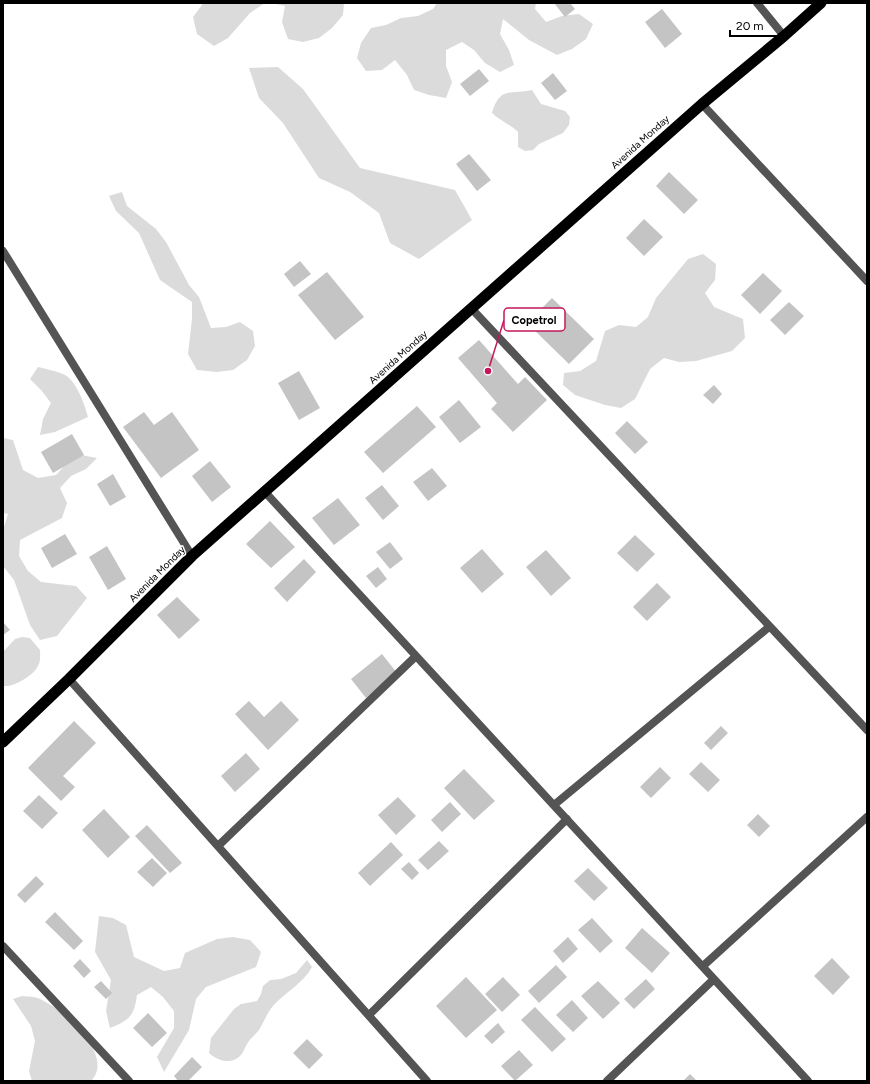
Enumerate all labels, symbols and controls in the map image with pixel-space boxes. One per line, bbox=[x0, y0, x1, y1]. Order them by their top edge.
scale bar bbox=[730, 12, 788, 38]
text: 20 m bbox=[736, 19, 764, 33]
street label: Avenida Monday bbox=[608, 112, 673, 172]
callout: Copetrol bbox=[504, 308, 565, 331]
text: Copetrol bbox=[512, 314, 557, 327]
street label: Avenida Monday bbox=[366, 327, 431, 387]
street label: Avenida Monday bbox=[126, 543, 188, 605]

